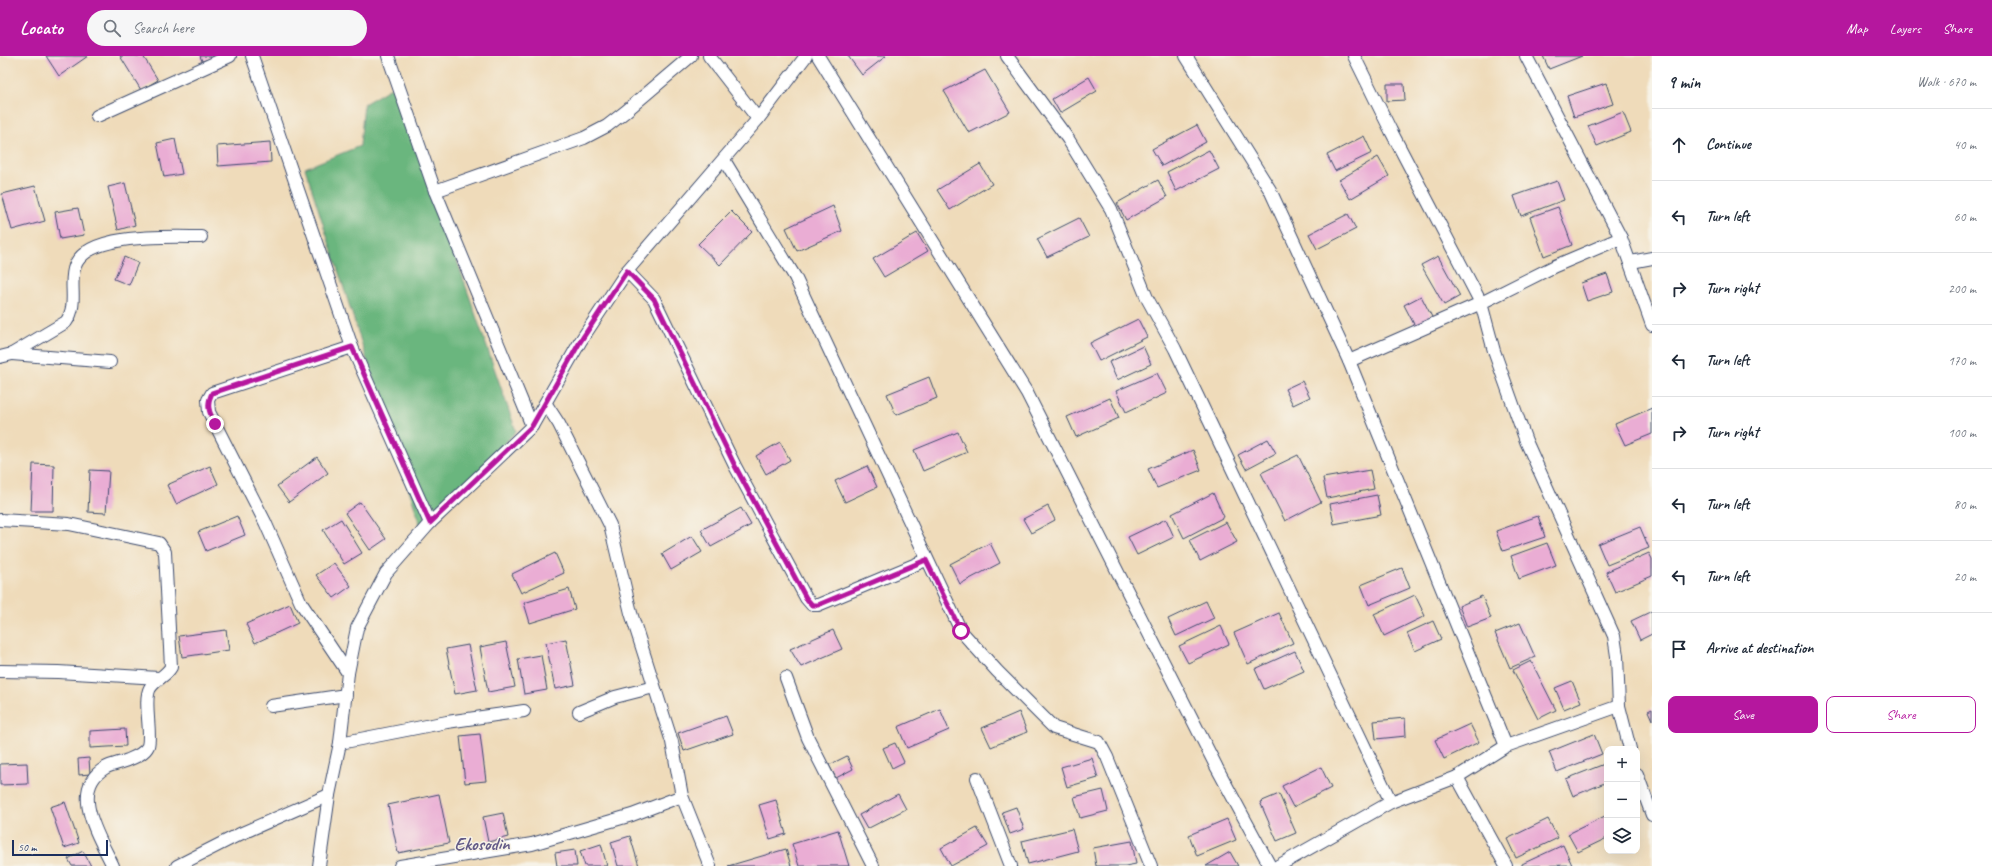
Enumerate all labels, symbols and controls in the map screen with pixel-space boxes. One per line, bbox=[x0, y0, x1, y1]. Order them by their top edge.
search box bbox=[87, 10, 367, 46]
text: Locato bbox=[20, 16, 63, 40]
icon: search bbox=[101, 17, 123, 39]
text: Search here bbox=[133, 19, 194, 38]
text: Map bbox=[1846, 20, 1868, 37]
text: Layers bbox=[1890, 20, 1921, 37]
text: Share bbox=[1943, 20, 1972, 37]
text: 9 min bbox=[1668, 72, 1700, 93]
text: Walk · 670 m bbox=[1917, 74, 1976, 90]
icon: ahead bbox=[1668, 134, 1690, 156]
text: Continue bbox=[1706, 135, 1751, 154]
text: 40 m bbox=[1954, 137, 1976, 153]
icon: left bbox=[1668, 206, 1690, 228]
text: Turn left bbox=[1706, 207, 1749, 226]
text: 60 m bbox=[1954, 209, 1976, 225]
icon: right bbox=[1668, 278, 1690, 300]
text: Turn right bbox=[1706, 279, 1759, 298]
text: 200 m bbox=[1948, 281, 1976, 297]
icon: left bbox=[1668, 350, 1690, 372]
text: Turn left bbox=[1706, 351, 1749, 370]
text: 170 m bbox=[1948, 353, 1976, 369]
route end bbox=[206, 415, 224, 433]
icon: right bbox=[1668, 422, 1690, 444]
text: Turn right bbox=[1706, 423, 1759, 442]
text: 100 m bbox=[1948, 425, 1976, 441]
icon: left bbox=[1668, 494, 1690, 516]
text: Turn left bbox=[1706, 495, 1749, 514]
text: 80 m bbox=[1954, 497, 1976, 513]
icon: left bbox=[1668, 566, 1690, 588]
text: Turn left bbox=[1706, 567, 1749, 586]
text: 20 m bbox=[1954, 569, 1976, 585]
route start bbox=[952, 622, 970, 640]
icon: arrive bbox=[1668, 638, 1690, 660]
text: Arrive at destination bbox=[1706, 639, 1813, 658]
button: Save bbox=[1668, 696, 1818, 733]
button: Share bbox=[1826, 696, 1976, 733]
map controls bbox=[1604, 746, 1640, 854]
button: + bbox=[1604, 746, 1640, 782]
button: − bbox=[1604, 782, 1640, 818]
button: layers bbox=[1604, 818, 1640, 854]
district label: Ekosodin bbox=[455, 833, 510, 855]
scale bar bbox=[12, 838, 108, 857]
text: 50 m bbox=[18, 840, 37, 854]

